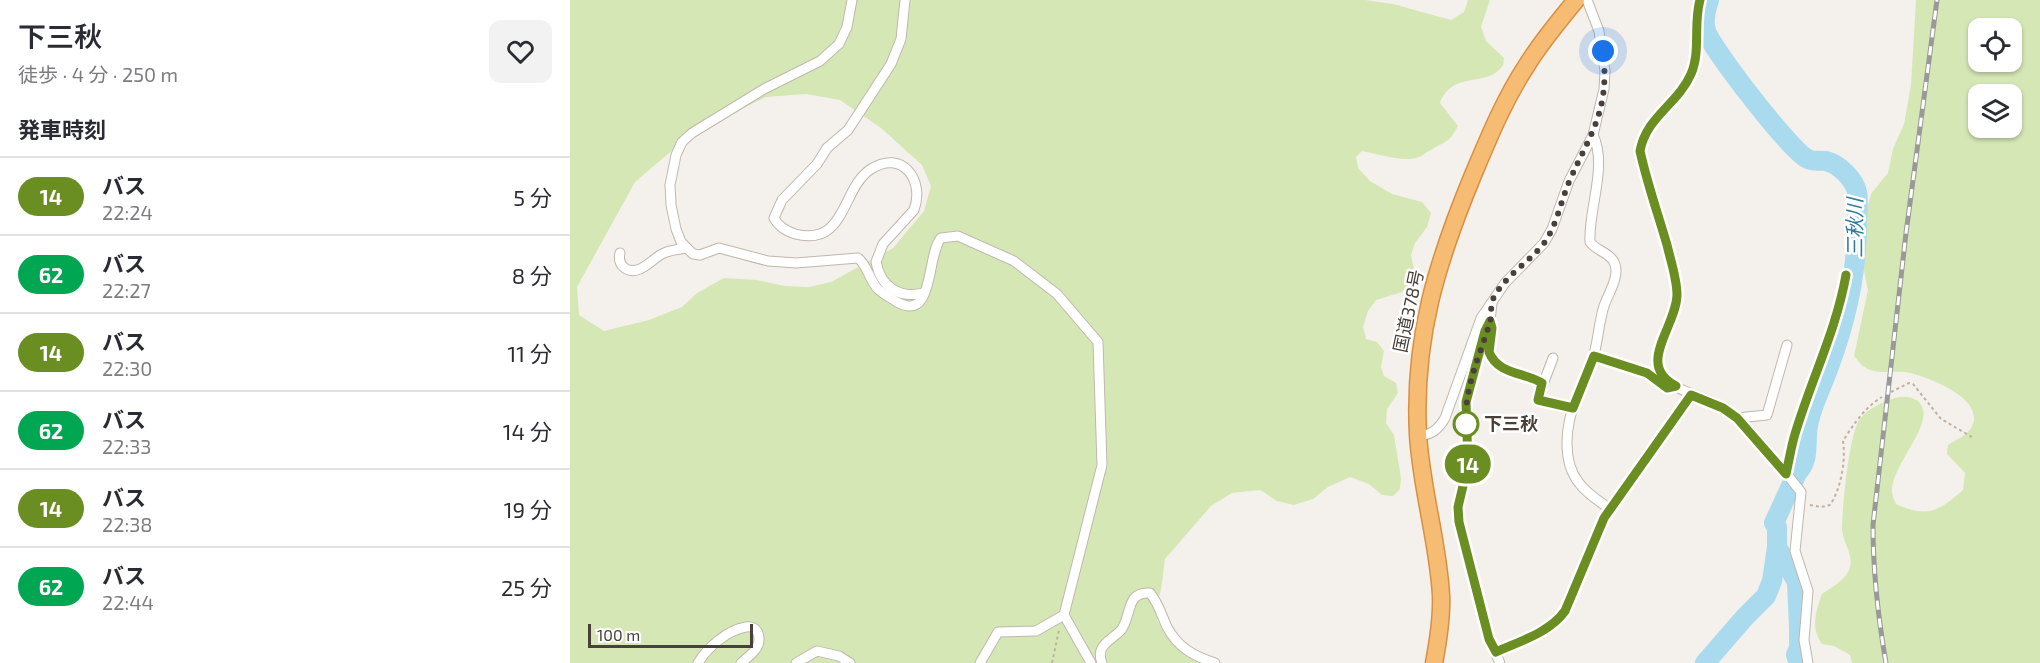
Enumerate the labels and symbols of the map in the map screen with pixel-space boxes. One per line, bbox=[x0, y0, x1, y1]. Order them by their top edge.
your location bbox=[1588, 36, 1618, 66]
water label: 三秋川 bbox=[1842, 196, 1866, 258]
street label: 国道378号 bbox=[1389, 267, 1428, 354]
marker: 下三秋 bbox=[1453, 411, 1479, 437]
place label: 下三秋 bbox=[1484, 412, 1538, 434]
line badge: 14 bbox=[1441, 444, 1495, 484]
scale bar bbox=[588, 621, 753, 648]

